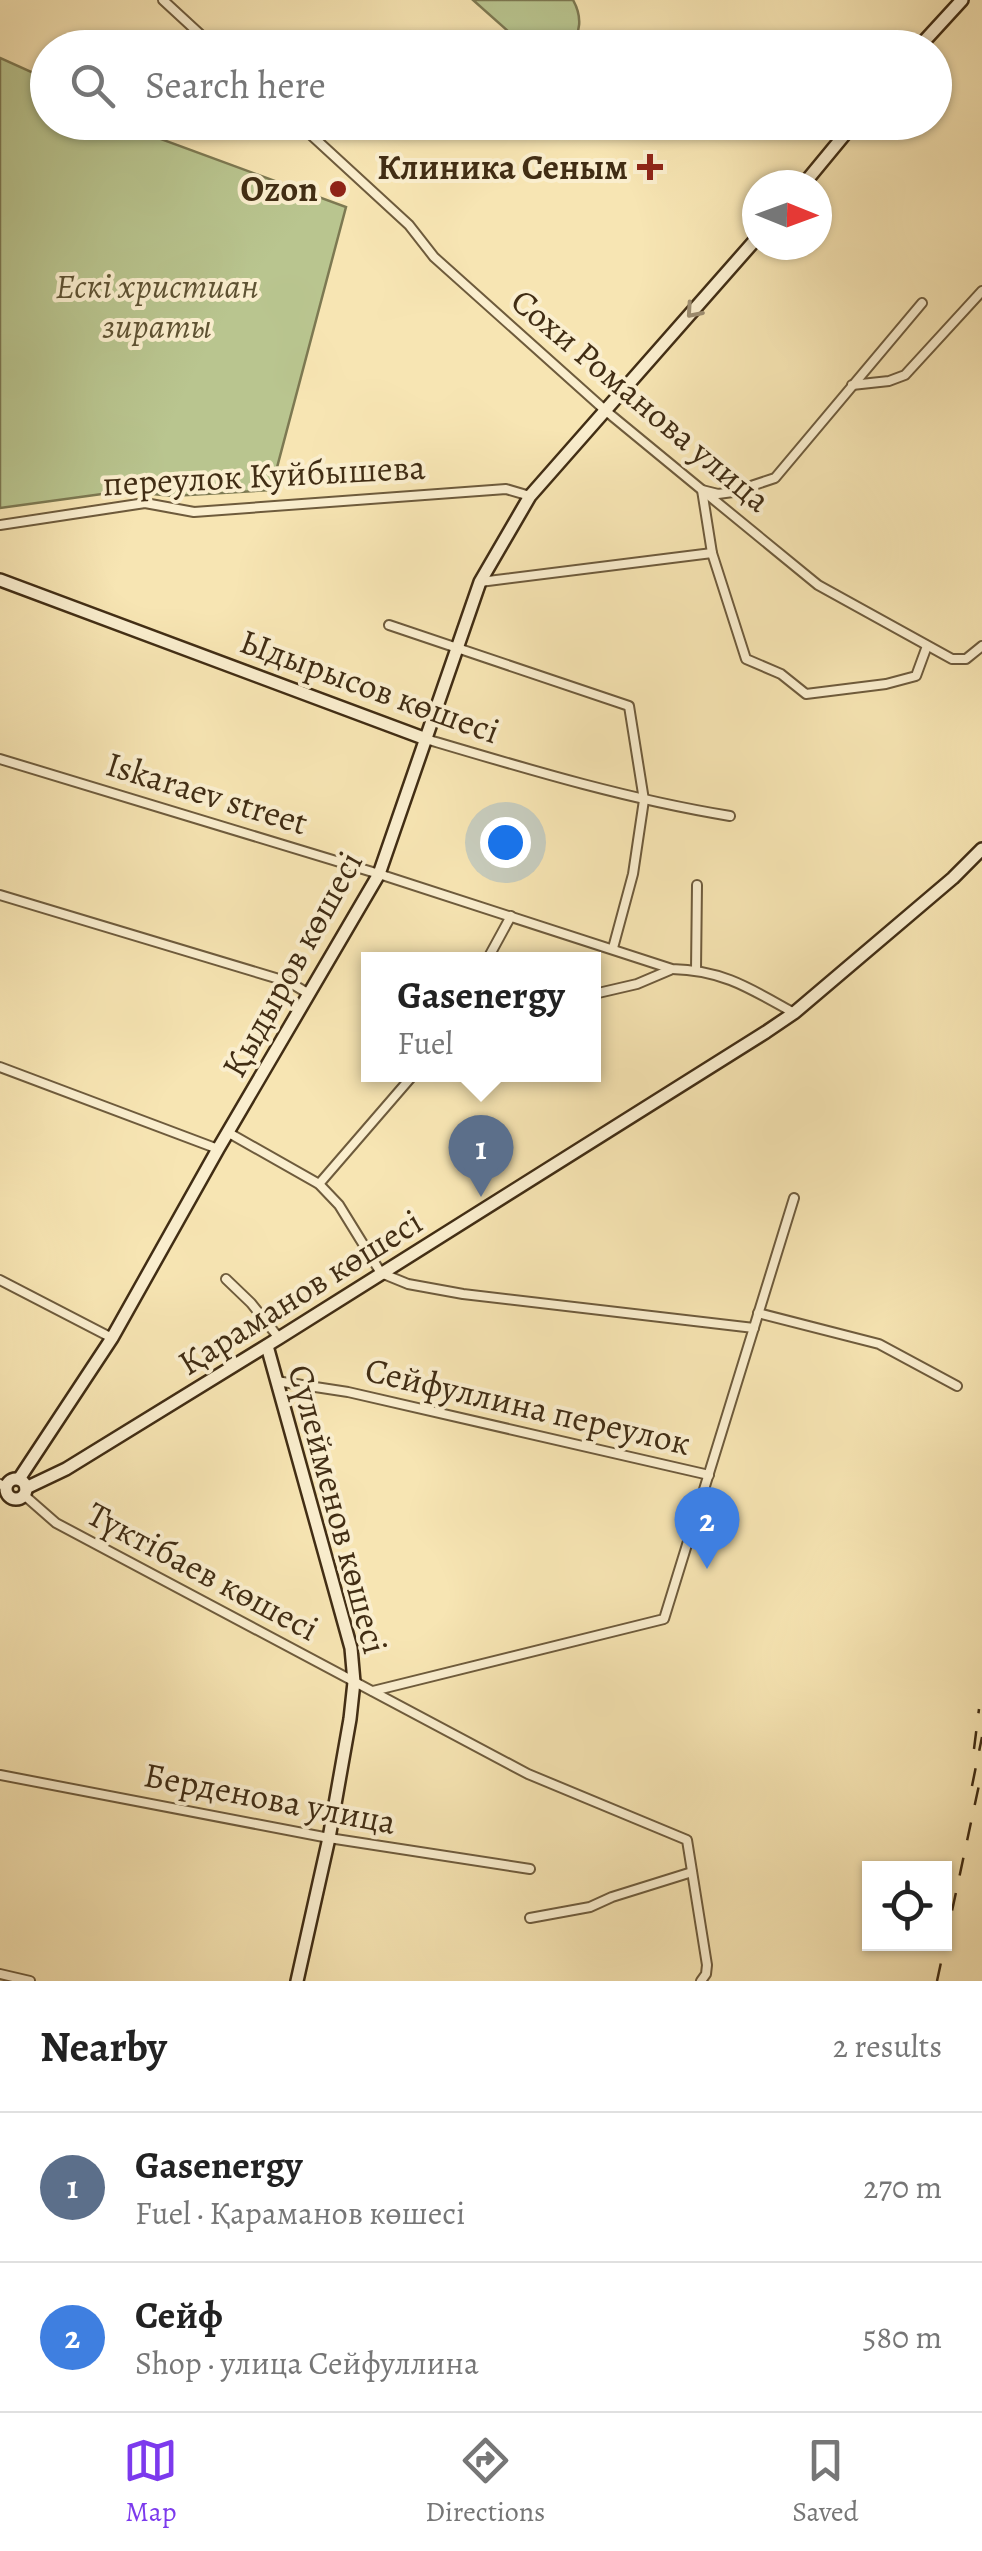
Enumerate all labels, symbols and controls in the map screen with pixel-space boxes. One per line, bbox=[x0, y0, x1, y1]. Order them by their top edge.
search box bbox=[30, 30, 952, 140]
icon: search bbox=[65, 58, 120, 113]
text: Search here bbox=[145, 59, 326, 111]
place label: Клиника Сеным bbox=[377, 143, 628, 191]
marker: Клиника Сеным bbox=[637, 154, 663, 180]
place label: Ozon bbox=[241, 165, 318, 213]
north arrow bbox=[742, 170, 832, 260]
marker: Ozon bbox=[327, 178, 349, 200]
park label: Ескі христиан зираты bbox=[55, 262, 259, 350]
street label: Сохи Романова улица bbox=[501, 277, 781, 523]
one-way arrow bbox=[687, 300, 705, 318]
street label: переулок Куйбышева bbox=[101, 443, 427, 507]
street label: Ыдырысов көшесі bbox=[234, 617, 506, 755]
street label: Iskaraev street bbox=[100, 740, 314, 846]
your location bbox=[480, 817, 531, 868]
street label: Қыдыров көшесі bbox=[210, 842, 374, 1086]
popup bbox=[361, 952, 601, 1082]
text: Gasenergy bbox=[397, 969, 565, 1021]
text: Fuel bbox=[397, 1021, 453, 1065]
pin: 1 bbox=[448, 1114, 514, 1197]
street label: Қараманов көшесі bbox=[169, 1198, 431, 1386]
street label: Сейфуллина переулок bbox=[361, 1345, 695, 1467]
street label: Сүлейменов көшесі bbox=[276, 1359, 400, 1659]
pin: 2 bbox=[674, 1486, 740, 1569]
street label: Түктібаев көшесі bbox=[79, 1490, 327, 1652]
street label: Берденова улица bbox=[140, 1750, 400, 1846]
map controls bbox=[862, 1861, 952, 1951]
button: locate bbox=[862, 1861, 952, 1951]
text: Nearby bbox=[40, 2018, 167, 2075]
text: 2 results bbox=[833, 2024, 942, 2068]
text: Gasenergy bbox=[135, 2139, 302, 2191]
text: 1 bbox=[67, 2165, 78, 2209]
text: 270 m bbox=[863, 2165, 942, 2209]
text: Fuel · Қараманов көшесі bbox=[135, 2191, 465, 2235]
text: Сейф bbox=[135, 2289, 223, 2341]
text: 2 bbox=[65, 2315, 80, 2359]
text: 580 m bbox=[863, 2315, 942, 2359]
text: Shop · улица Сейфуллина bbox=[135, 2341, 479, 2385]
tab: Map bbox=[123, 2433, 178, 2531]
tab: Directions bbox=[425, 2433, 545, 2531]
tab: Saved bbox=[792, 2433, 859, 2531]

